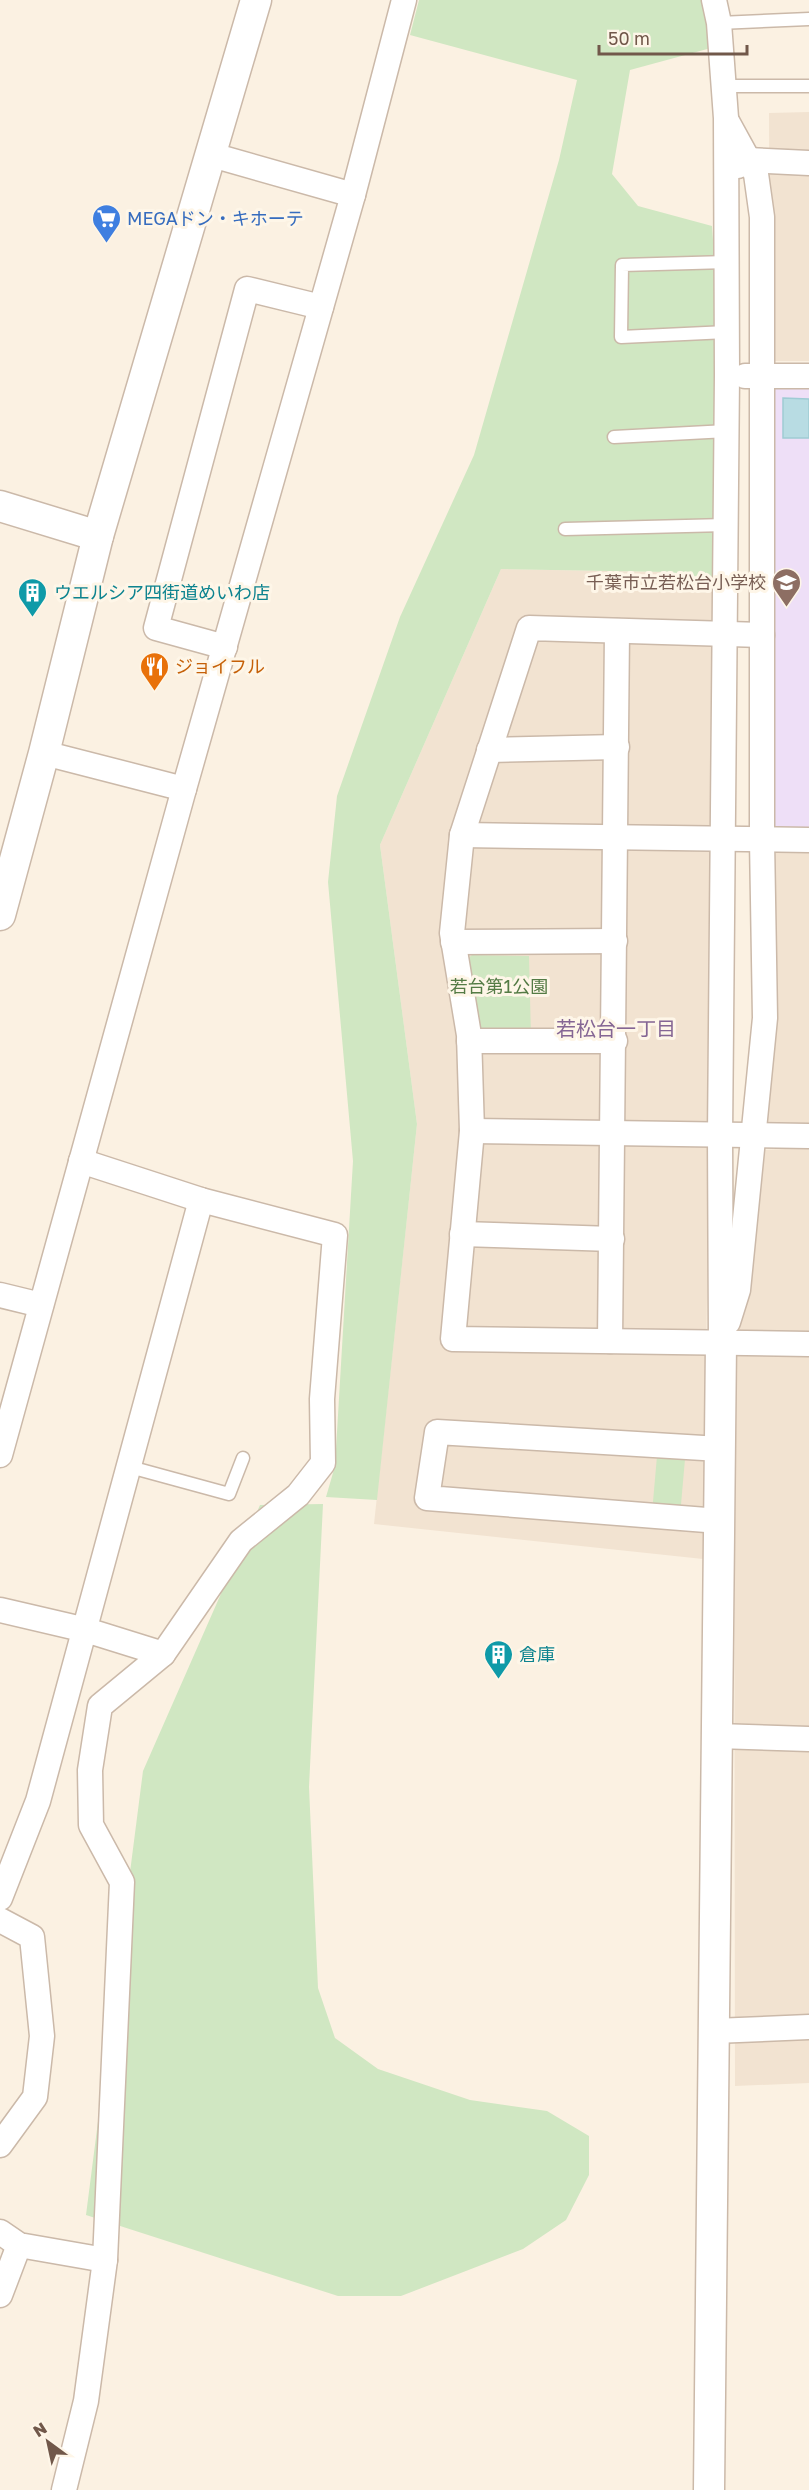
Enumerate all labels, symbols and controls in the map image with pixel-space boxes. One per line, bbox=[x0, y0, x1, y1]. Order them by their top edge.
scale bar bbox=[599, 18, 748, 56]
text: 50 m bbox=[608, 27, 650, 49]
supermarket icon: MEGAドン・キホーテ bbox=[90, 202, 122, 244]
place label: MEGAドン・キホーテ bbox=[127, 207, 304, 229]
school or university icon: 千葉市立若松台小学校 bbox=[771, 566, 803, 608]
place label: 千葉市立若松台小学校 bbox=[586, 571, 766, 593]
building icon: ウエルシア四街道めいわ店 bbox=[17, 576, 49, 618]
place label: ウエルシア四街道めいわ店 bbox=[54, 581, 270, 603]
restaurant icon: ジョイフル bbox=[138, 650, 170, 692]
place label: ジョイフル bbox=[175, 655, 265, 677]
park label: 若台第1公園 bbox=[450, 975, 548, 997]
district label: 若松台一丁目 bbox=[556, 1016, 676, 1040]
building icon: 倉庫 bbox=[482, 1638, 514, 1680]
place label: 倉庫 bbox=[519, 1643, 555, 1665]
north arrow bbox=[18, 2412, 78, 2472]
text: N bbox=[29, 2418, 50, 2441]

